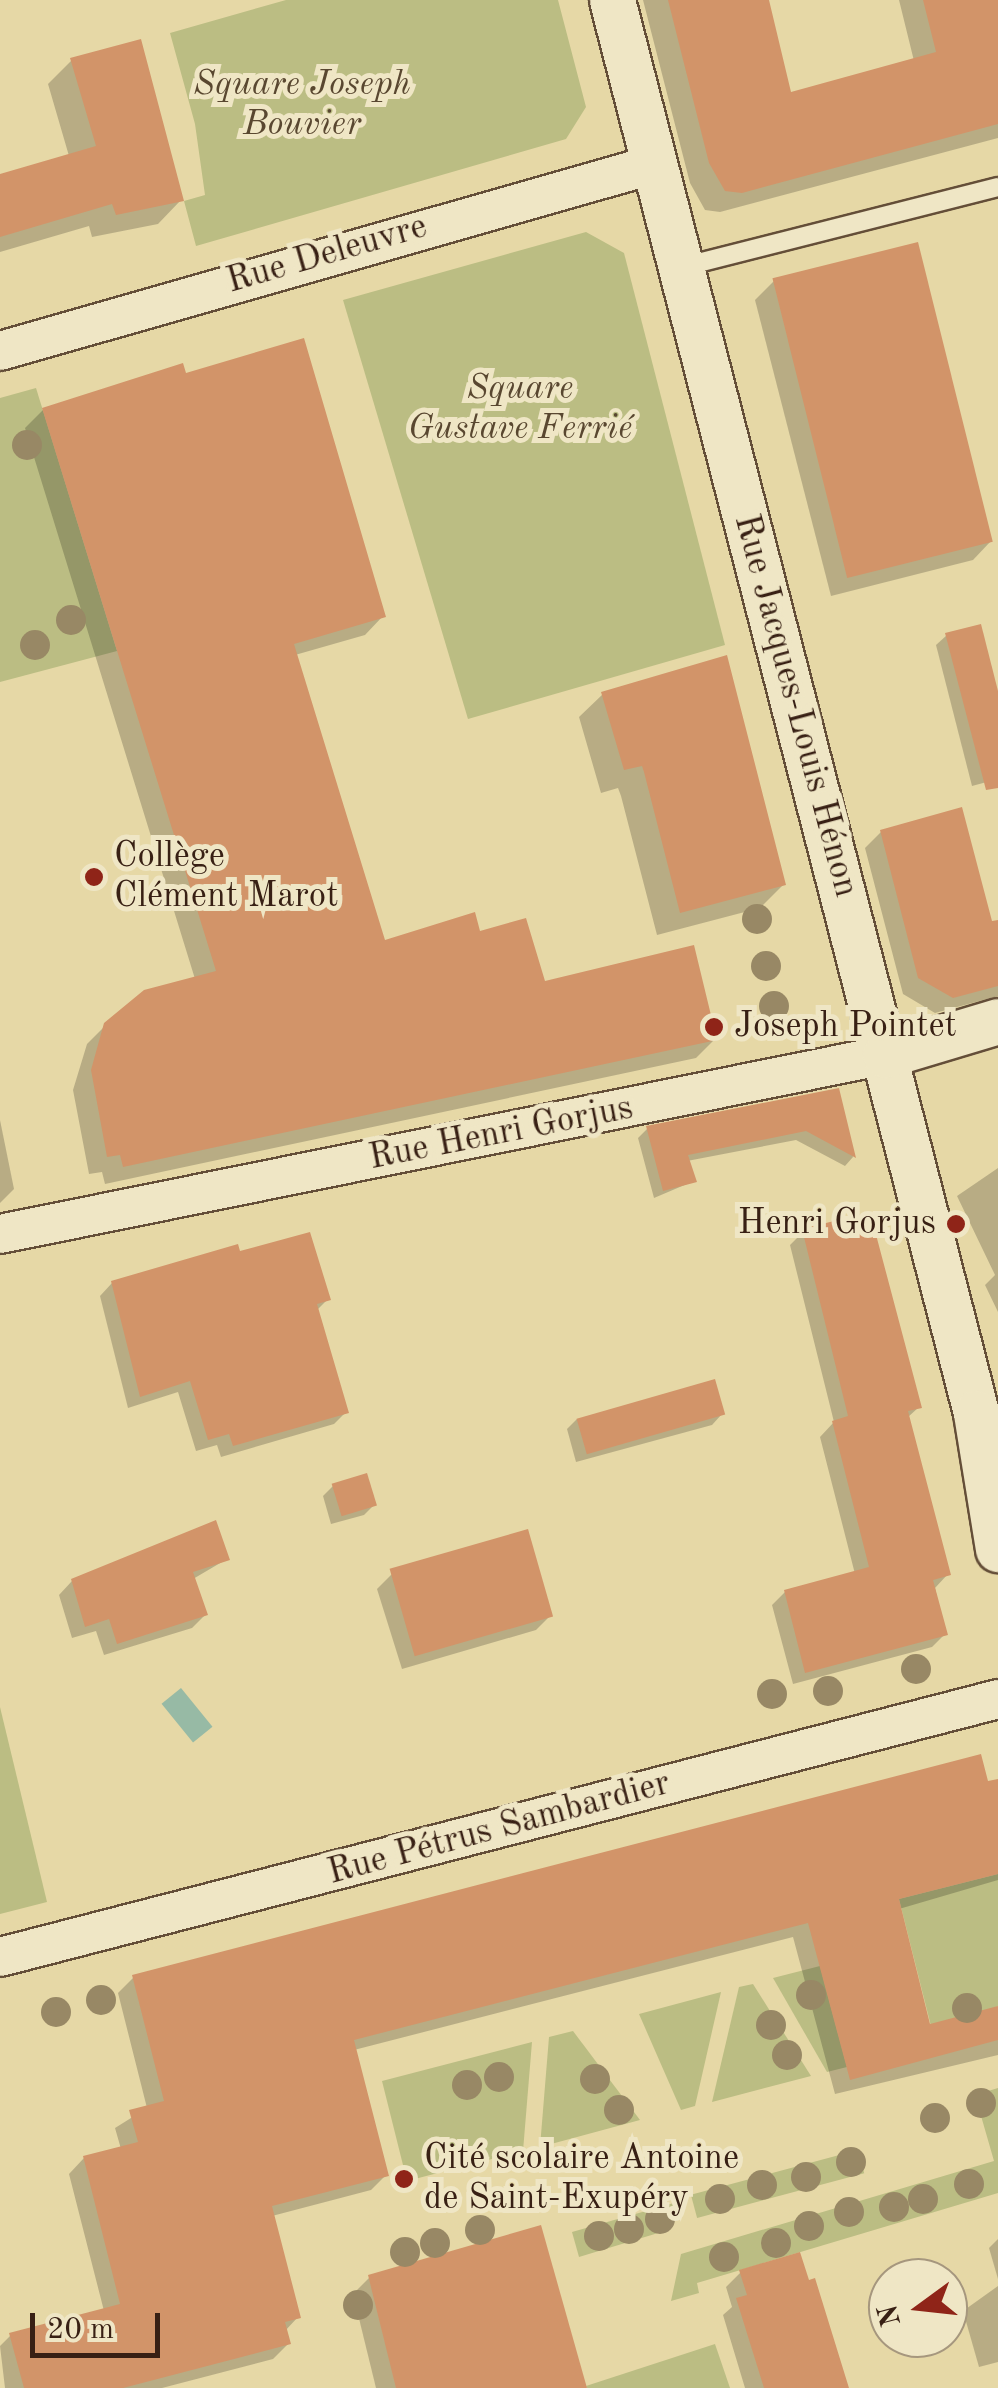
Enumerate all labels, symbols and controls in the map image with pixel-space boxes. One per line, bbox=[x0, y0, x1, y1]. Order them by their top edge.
park label: Square Joseph Bouvier bbox=[193, 64, 411, 146]
street label: Rue Deleuvre bbox=[222, 206, 432, 304]
park label: Square Gustave Ferrié bbox=[408, 368, 632, 450]
street label: Rue Jacques-Louis Hénon bbox=[724, 510, 866, 902]
place label: Collège Clément Marot bbox=[114, 836, 338, 918]
marker: Collège Clément Marot bbox=[83, 866, 105, 888]
place label: Joseph Pointet bbox=[734, 1006, 957, 1048]
marker: Joseph Pointet bbox=[703, 1016, 725, 1038]
street label: Rue Henri Gorjus bbox=[366, 1088, 636, 1180]
place label: Henri Gorjus bbox=[738, 1203, 936, 1245]
marker: Henri Gorjus bbox=[945, 1213, 967, 1235]
street label: Rue Pétrus Sambardier bbox=[323, 1763, 675, 1895]
place label: Cité scolaire Antoine de Saint-Exupéry bbox=[424, 2138, 739, 2220]
marker: Cité scolaire Antoine de Saint-Exupéry bbox=[393, 2168, 415, 2190]
north arrow bbox=[868, 2258, 968, 2358]
scale bar bbox=[35, 2293, 165, 2355]
text: N bbox=[875, 2301, 907, 2329]
text: 20 m bbox=[47, 2315, 114, 2345]

